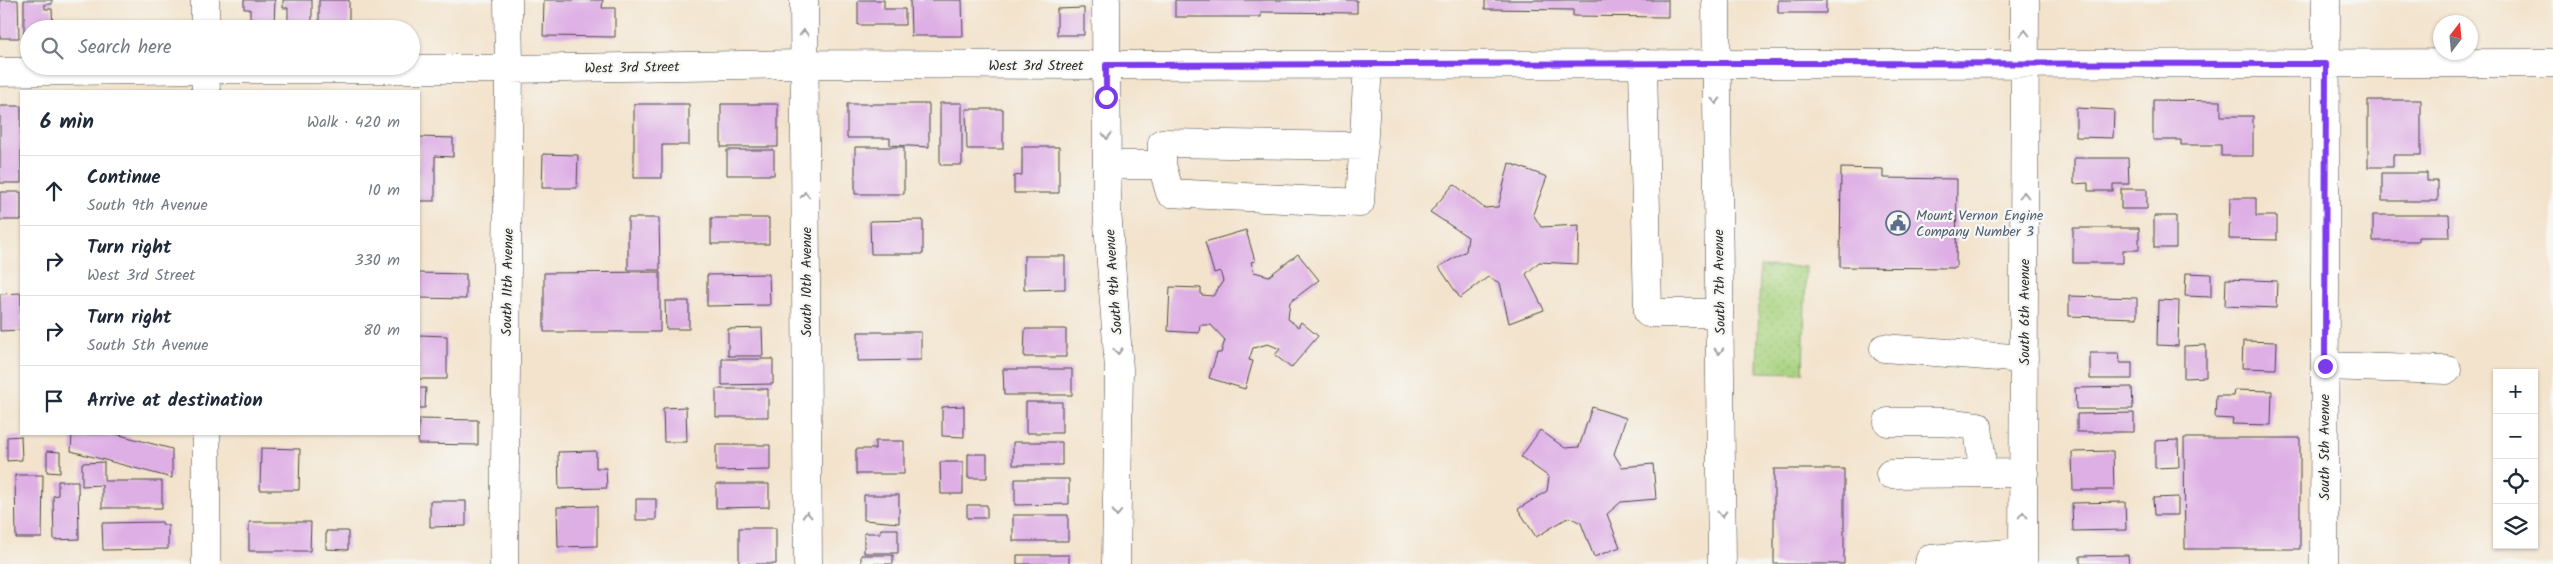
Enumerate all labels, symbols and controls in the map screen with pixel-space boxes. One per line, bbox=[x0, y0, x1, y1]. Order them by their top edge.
north arrow bbox=[2433, 15, 2478, 60]
search box bbox=[20, 20, 420, 75]
one-way arrow bbox=[799, 29, 809, 36]
one-way arrow bbox=[2020, 29, 2030, 36]
text: Search here bbox=[78, 33, 172, 63]
icon: search bbox=[38, 34, 66, 62]
street label: West 3rd Street bbox=[989, 55, 1084, 77]
street label: West 3rd Street bbox=[584, 56, 680, 80]
route start bbox=[1095, 86, 1118, 109]
one-way arrow bbox=[1711, 98, 1721, 105]
text: 6 min bbox=[40, 106, 94, 139]
text: Walk · 420 m bbox=[307, 110, 400, 135]
one-way arrow bbox=[1102, 132, 1112, 140]
text: Continue bbox=[87, 163, 160, 193]
icon: ahead bbox=[40, 177, 68, 205]
text: 10 m bbox=[368, 178, 400, 203]
one-way arrow bbox=[800, 191, 810, 199]
one-way arrow bbox=[2019, 191, 2029, 199]
text: South 9th Avenue bbox=[87, 193, 208, 218]
place label: Mount Vernon Engine Company Number 3 bbox=[1916, 205, 2044, 243]
public building icon: Mount Vernon Engine Company Number 3 bbox=[1885, 210, 1911, 236]
street label: South 10th Avenue bbox=[796, 226, 818, 337]
street label: South 11th Avenue bbox=[496, 227, 520, 336]
street label: South 9th Avenue bbox=[1099, 228, 1129, 335]
street label: South 7th Avenue bbox=[1708, 228, 1732, 335]
text: Turn right bbox=[87, 233, 172, 263]
icon: right bbox=[40, 247, 68, 275]
text: 330 m bbox=[355, 248, 400, 273]
street label: South 6th Avenue bbox=[2014, 258, 2036, 365]
text: West 3rd Street bbox=[87, 263, 196, 288]
text: Turn right bbox=[87, 303, 172, 333]
icon: right bbox=[40, 317, 68, 345]
text: 80 m bbox=[363, 318, 400, 343]
text: South 5th Avenue bbox=[87, 333, 209, 358]
one-way arrow bbox=[1112, 347, 1123, 355]
one-way arrow bbox=[1714, 347, 1725, 355]
route end bbox=[2314, 355, 2337, 378]
map controls bbox=[2493, 369, 2538, 549]
button: + bbox=[2493, 369, 2538, 414]
text: Arrive at destination bbox=[87, 386, 263, 416]
icon: arrive bbox=[40, 387, 68, 415]
street label: South 5th Avenue bbox=[2314, 393, 2336, 500]
button: − bbox=[2493, 414, 2538, 459]
button: locate bbox=[2493, 459, 2538, 504]
button: layers bbox=[2493, 504, 2538, 549]
one-way arrow bbox=[1112, 510, 1122, 517]
one-way arrow bbox=[1717, 510, 1727, 518]
one-way arrow bbox=[802, 511, 812, 519]
one-way arrow bbox=[2018, 511, 2028, 519]

